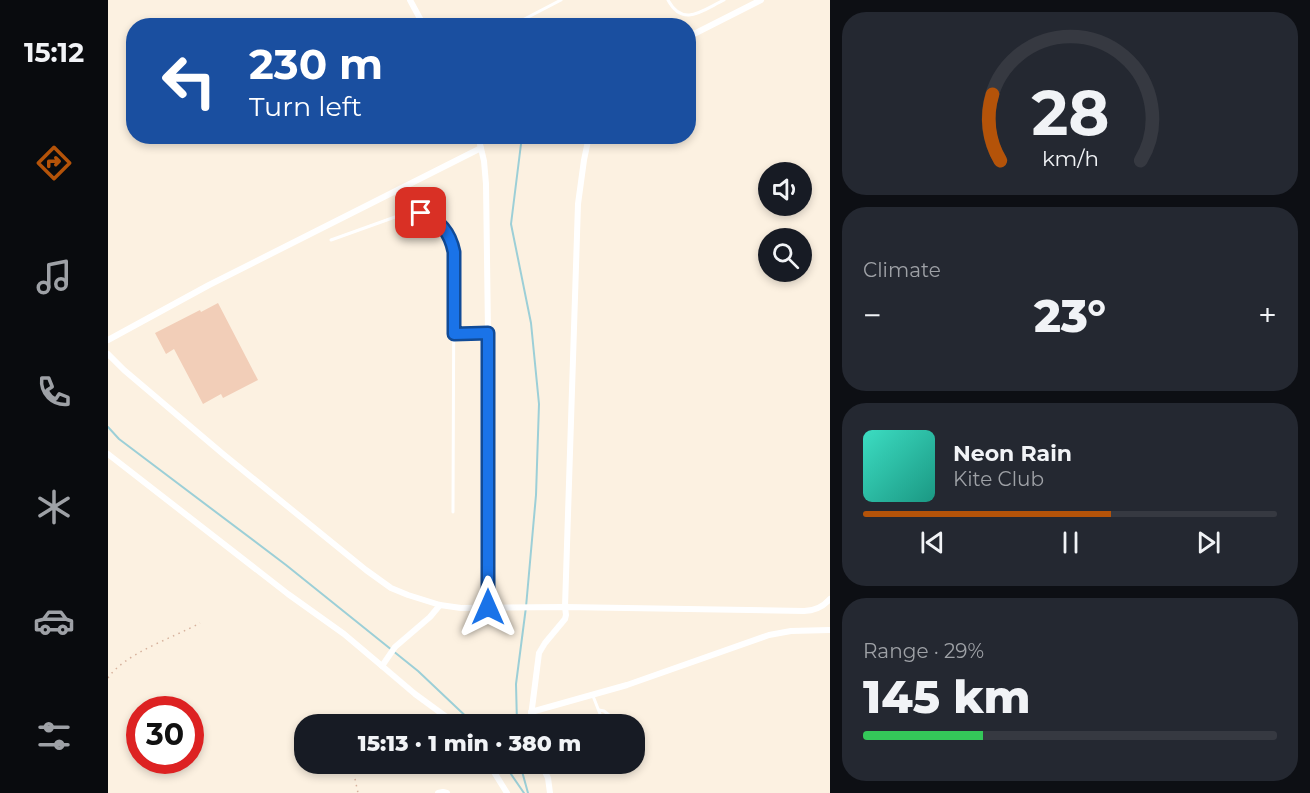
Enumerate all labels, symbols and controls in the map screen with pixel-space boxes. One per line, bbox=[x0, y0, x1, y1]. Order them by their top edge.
text: 15:12 bbox=[24, 36, 84, 69]
text: 230 m bbox=[249, 38, 383, 90]
icon: left bbox=[150, 42, 228, 120]
text: 28 bbox=[1031, 75, 1109, 151]
text: Turn left bbox=[249, 90, 362, 123]
icon: directions bbox=[33, 142, 75, 184]
text: km/h bbox=[1041, 145, 1099, 171]
map controls bbox=[758, 162, 812, 282]
button: sound bbox=[758, 162, 812, 216]
pin bbox=[395, 187, 446, 238]
icon: arrive bbox=[404, 196, 437, 229]
button: search bbox=[758, 228, 812, 282]
icon: music bbox=[33, 256, 75, 298]
text: Climate bbox=[863, 258, 941, 282]
text: 23° bbox=[1034, 288, 1106, 343]
text: − bbox=[863, 295, 882, 335]
text: + bbox=[1258, 295, 1277, 335]
icon: phone bbox=[33, 371, 75, 413]
text: Neon Rain bbox=[953, 440, 1072, 467]
text: Kite Club bbox=[953, 467, 1044, 491]
icon: climate bbox=[33, 486, 75, 528]
icon: previous bbox=[916, 526, 949, 559]
icon: pause bbox=[1054, 526, 1087, 559]
icon: next bbox=[1192, 526, 1225, 559]
position arrow bbox=[456, 575, 520, 639]
icon: car bbox=[33, 600, 75, 642]
text: Range · 29% bbox=[863, 639, 984, 663]
text: 145 km bbox=[863, 669, 1031, 724]
speed limit sign: 30 bbox=[126, 696, 204, 774]
icon: filters bbox=[33, 715, 75, 757]
text: 15:13 · 1 min · 380 m bbox=[358, 730, 581, 757]

